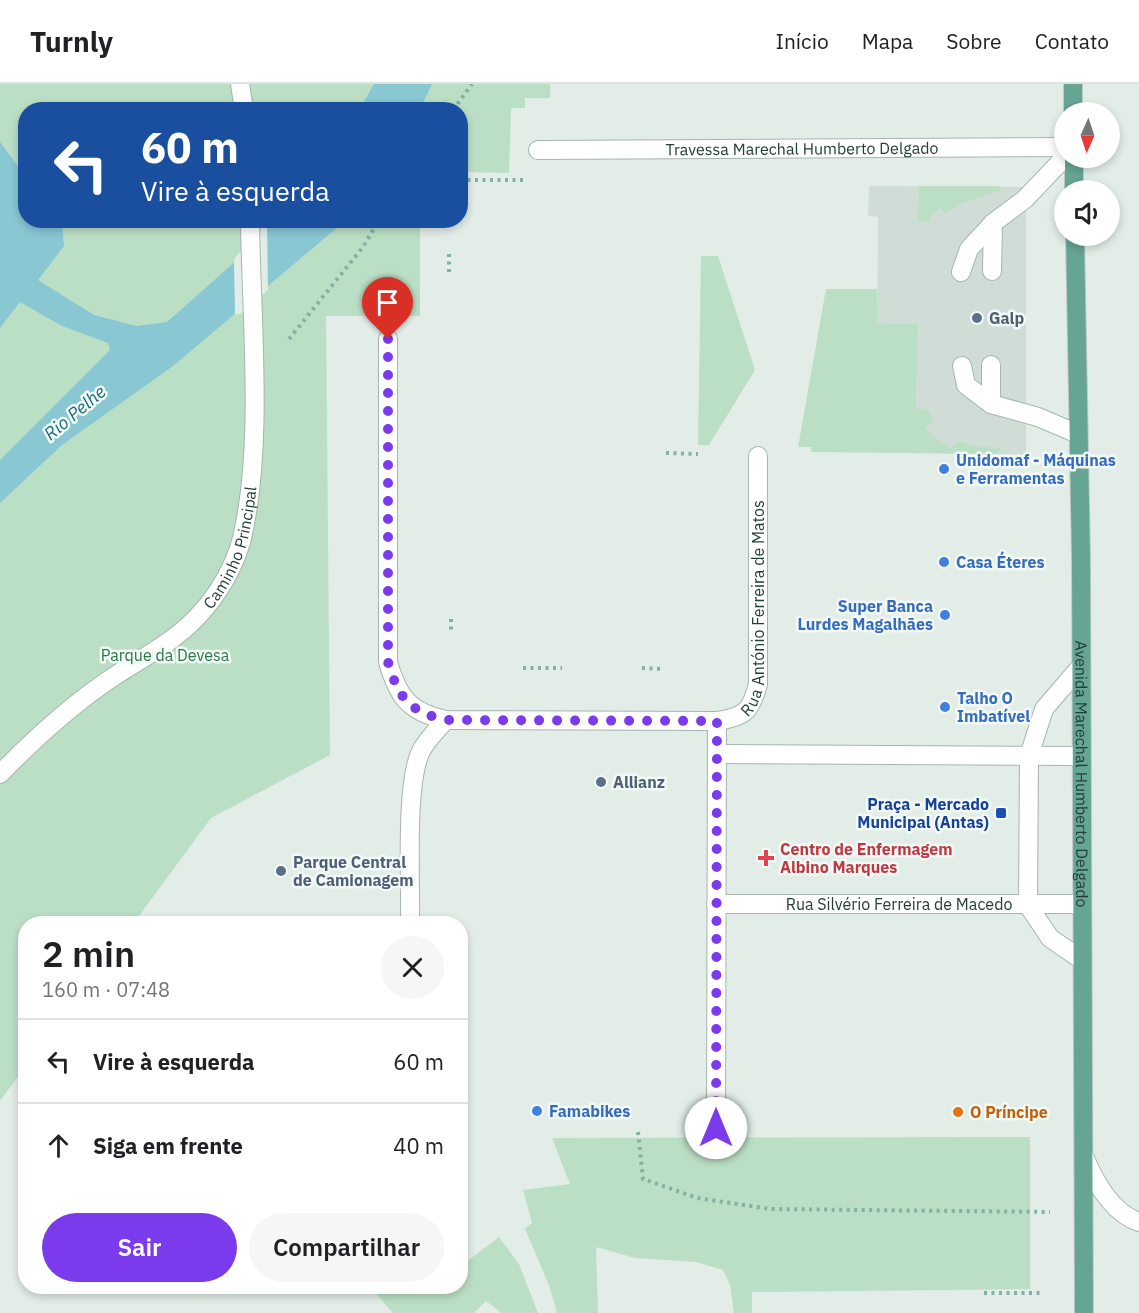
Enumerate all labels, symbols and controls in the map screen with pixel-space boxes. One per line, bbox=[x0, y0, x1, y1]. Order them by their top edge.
text: Turnly bbox=[30, 23, 113, 60]
text: Início bbox=[776, 27, 829, 55]
text: Mapa bbox=[862, 27, 913, 55]
text: Sobre bbox=[946, 27, 1002, 55]
text: Contato bbox=[1035, 27, 1109, 55]
north arrow bbox=[1054, 102, 1120, 168]
map controls bbox=[1054, 102, 1120, 246]
text: 60 m bbox=[141, 120, 239, 175]
icon: left bbox=[42, 126, 120, 204]
street label: Travessa Marechal Humberto Delgado bbox=[666, 138, 939, 159]
text: Vire à esquerda bbox=[141, 173, 330, 208]
button: sound bbox=[1054, 180, 1120, 246]
pin bbox=[362, 277, 413, 339]
icon: arrive bbox=[371, 286, 404, 319]
place label: Galp bbox=[989, 308, 1024, 328]
marker: Galp bbox=[970, 311, 984, 325]
water label: Rio Pelhe bbox=[39, 380, 110, 445]
place label: Unidomaf - Máquinas e Ferramentas bbox=[956, 450, 1116, 488]
marker: Unidomaf - Máquinas e Ferramentas bbox=[937, 462, 951, 476]
street label: Caminho Principal bbox=[199, 485, 260, 613]
street label: Rua António Ferreira de Matos bbox=[736, 500, 768, 720]
place label: Casa Éteres bbox=[956, 551, 1045, 572]
marker: Casa Éteres bbox=[937, 555, 951, 569]
place label: Super Banca Lurdes Magalhães bbox=[797, 596, 933, 634]
marker: Super Banca Lurdes Magalhães bbox=[938, 608, 952, 622]
street label: Avenida Marechal Humberto Delgado bbox=[1071, 640, 1092, 908]
park label: Parque da Devesa bbox=[101, 645, 230, 665]
place label: Talho O Imbatível bbox=[957, 688, 1030, 726]
marker: Talho O Imbatível bbox=[938, 700, 952, 714]
place label: Allianz bbox=[613, 772, 665, 792]
marker: Allianz bbox=[594, 775, 608, 789]
place label: Praça - Mercado Municipal (Antas) bbox=[857, 794, 989, 832]
marker: Praça - Mercado Municipal (Antas) bbox=[994, 806, 1008, 820]
place label: Centro de Enfermagem Albino Marques bbox=[780, 839, 953, 877]
marker: Centro de Enfermagem Albino Marques bbox=[757, 849, 775, 867]
place label: Parque Central de Camionagem bbox=[293, 852, 414, 890]
marker: Parque Central de Camionagem bbox=[274, 864, 288, 878]
street label: Rua Silvério Ferreira de Macedo bbox=[786, 894, 1012, 914]
text: 2 min bbox=[42, 930, 135, 977]
button: close bbox=[381, 936, 444, 999]
text: 160 m · 07:48 bbox=[42, 976, 170, 1003]
icon: left bbox=[42, 1045, 75, 1078]
text: Vire à esquerda bbox=[93, 1047, 255, 1076]
text: 60 m bbox=[393, 1047, 444, 1076]
position arrow bbox=[684, 1096, 748, 1160]
place label: Famabikes bbox=[549, 1101, 630, 1121]
place label: O Príncipe bbox=[970, 1102, 1048, 1122]
marker: Famabikes bbox=[530, 1104, 544, 1118]
marker: O Príncipe bbox=[951, 1105, 965, 1119]
icon: ahead bbox=[42, 1129, 75, 1162]
text: Siga em frente bbox=[93, 1131, 243, 1160]
text: 40 m bbox=[393, 1131, 444, 1160]
button: Sair bbox=[42, 1213, 237, 1282]
button: Compartilhar bbox=[249, 1213, 444, 1282]

